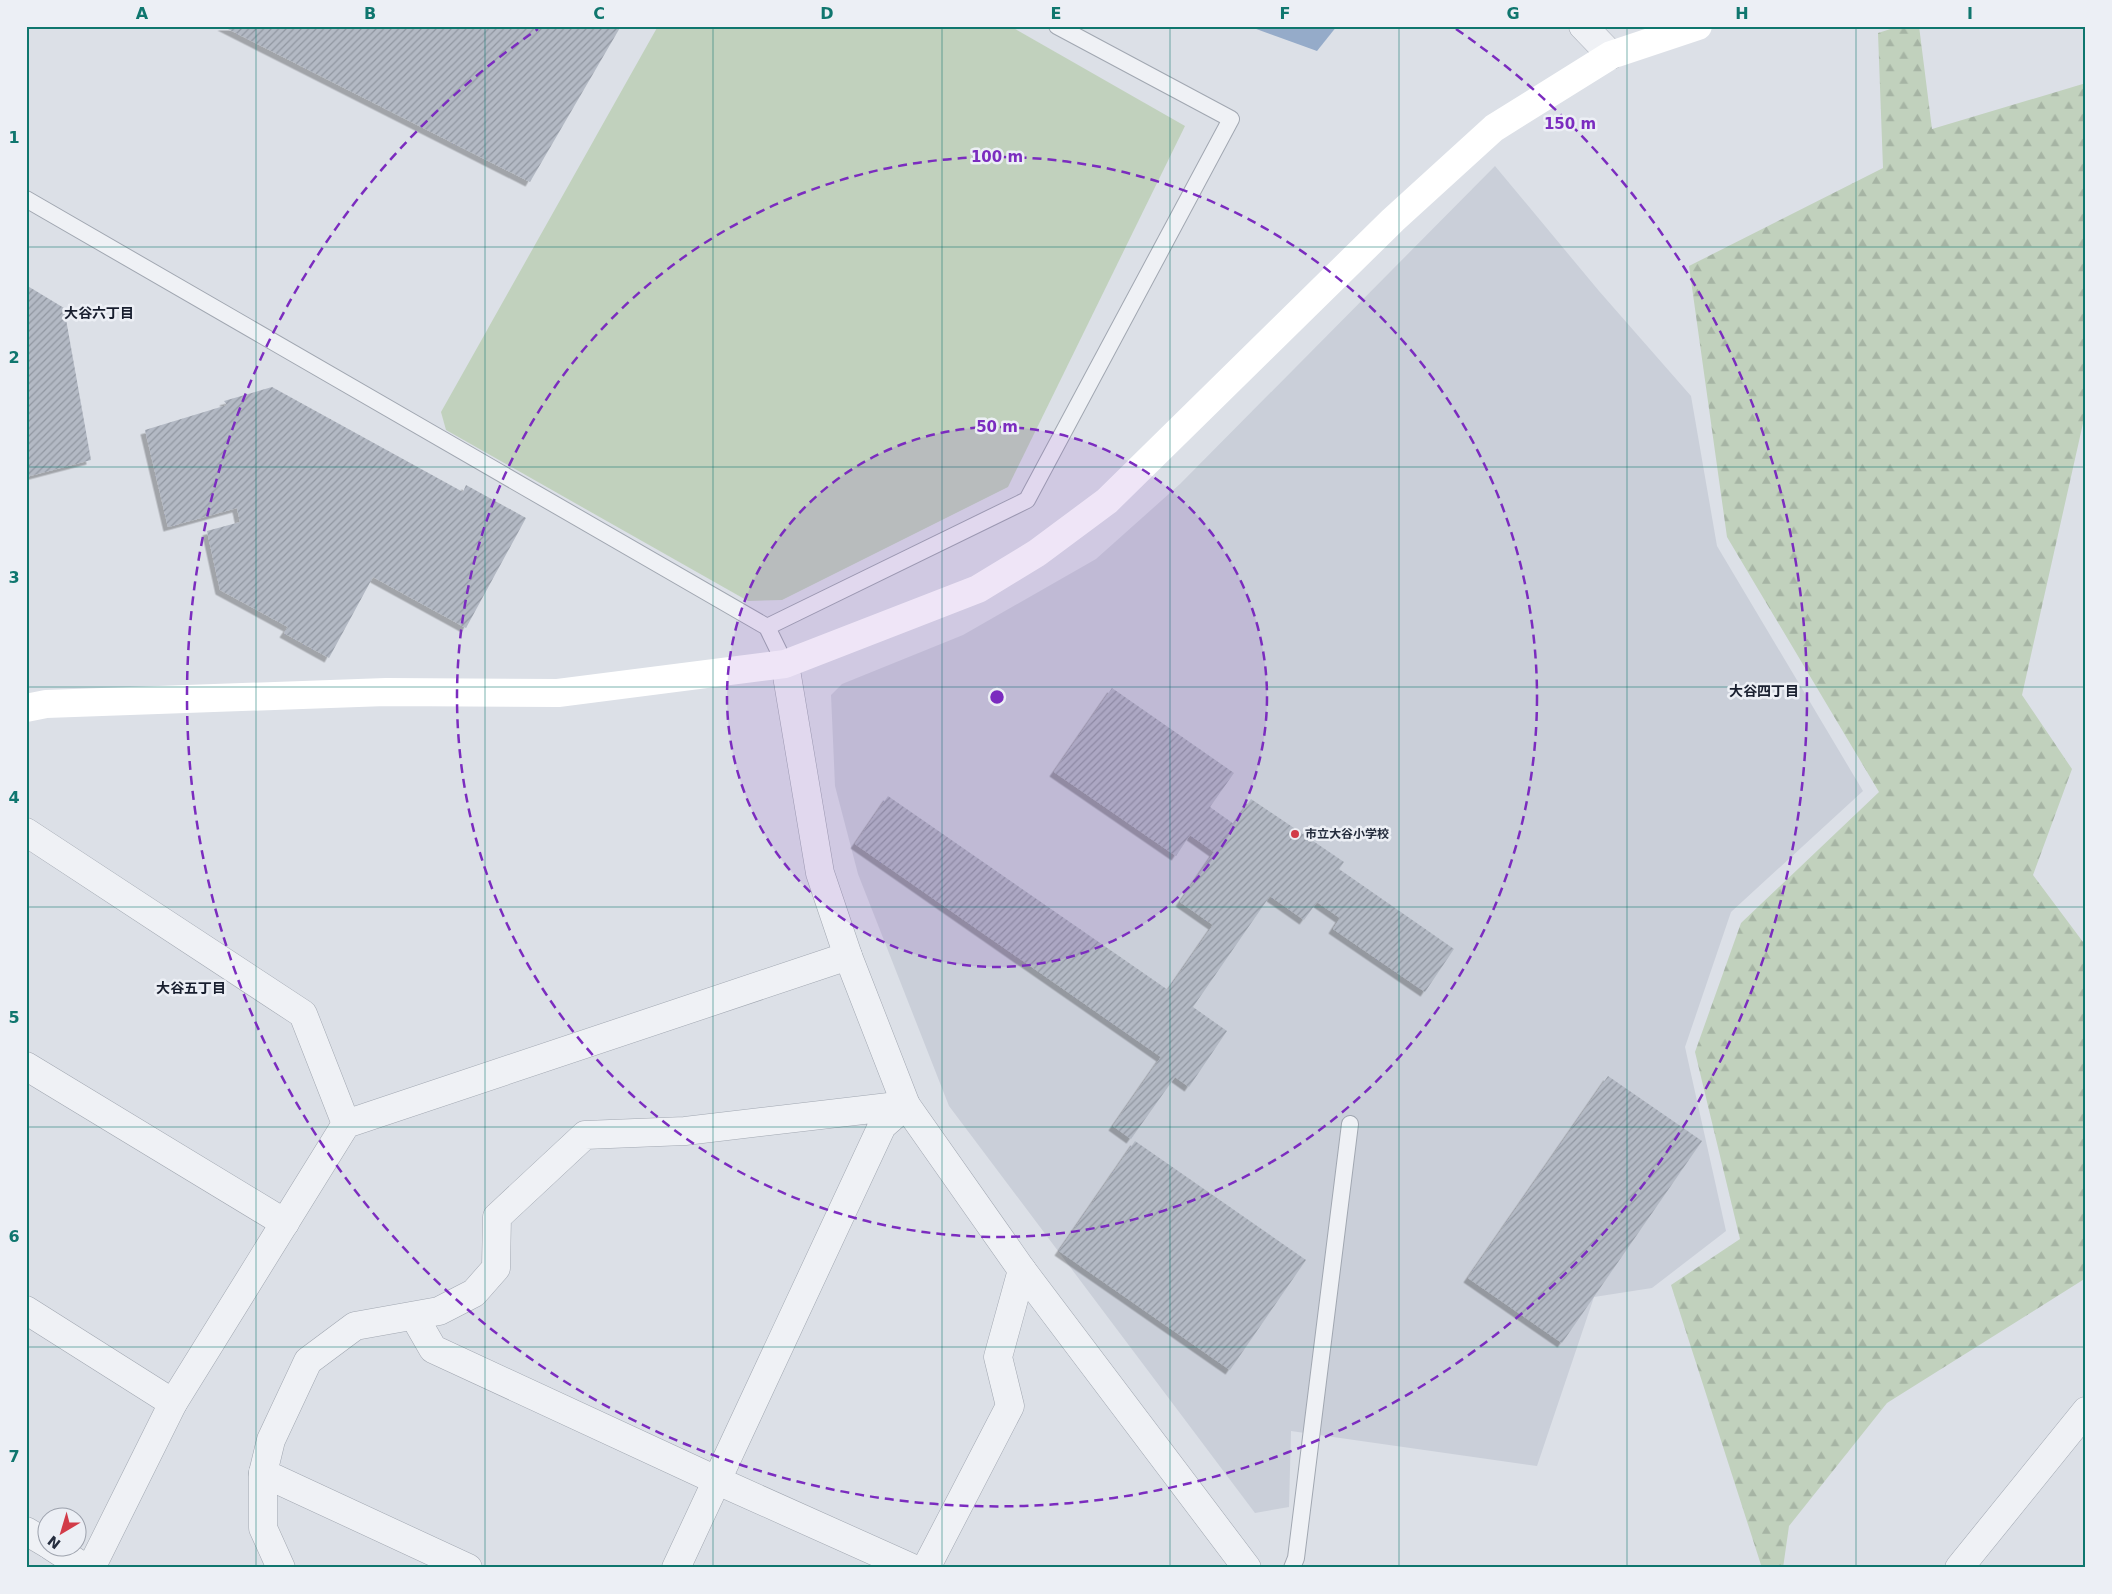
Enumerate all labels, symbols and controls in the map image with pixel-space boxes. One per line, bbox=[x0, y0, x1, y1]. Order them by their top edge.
text: A bbox=[136, 4, 149, 23]
text: B bbox=[364, 4, 376, 23]
text: C bbox=[593, 4, 605, 23]
text: D bbox=[820, 4, 834, 23]
text: E bbox=[1051, 4, 1061, 23]
text: F bbox=[1280, 4, 1290, 23]
text: G bbox=[1506, 4, 1520, 23]
text: H bbox=[1735, 4, 1749, 23]
text: I bbox=[1967, 4, 1973, 23]
text: 150 m bbox=[1544, 115, 1596, 133]
text: 1 bbox=[8, 128, 20, 147]
text: 100 m bbox=[971, 148, 1023, 166]
district label: 大谷六丁目 bbox=[64, 305, 134, 321]
text: 2 bbox=[8, 348, 20, 367]
text: 50 m bbox=[976, 418, 1018, 436]
text: 3 bbox=[8, 568, 20, 587]
district label: 大谷四丁目 bbox=[1729, 683, 1799, 699]
centre of rings bbox=[988, 688, 1006, 706]
text: 4 bbox=[8, 788, 20, 807]
place label: 市立大谷小学校 bbox=[1305, 827, 1389, 841]
marker: 市立大谷小学校 bbox=[1289, 828, 1301, 840]
district label: 大谷五丁目 bbox=[156, 980, 226, 996]
text: 5 bbox=[8, 1008, 20, 1027]
text: 6 bbox=[8, 1227, 20, 1246]
text: 7 bbox=[8, 1447, 20, 1466]
north arrow bbox=[38, 1506, 88, 1556]
text: N bbox=[44, 1532, 64, 1552]

